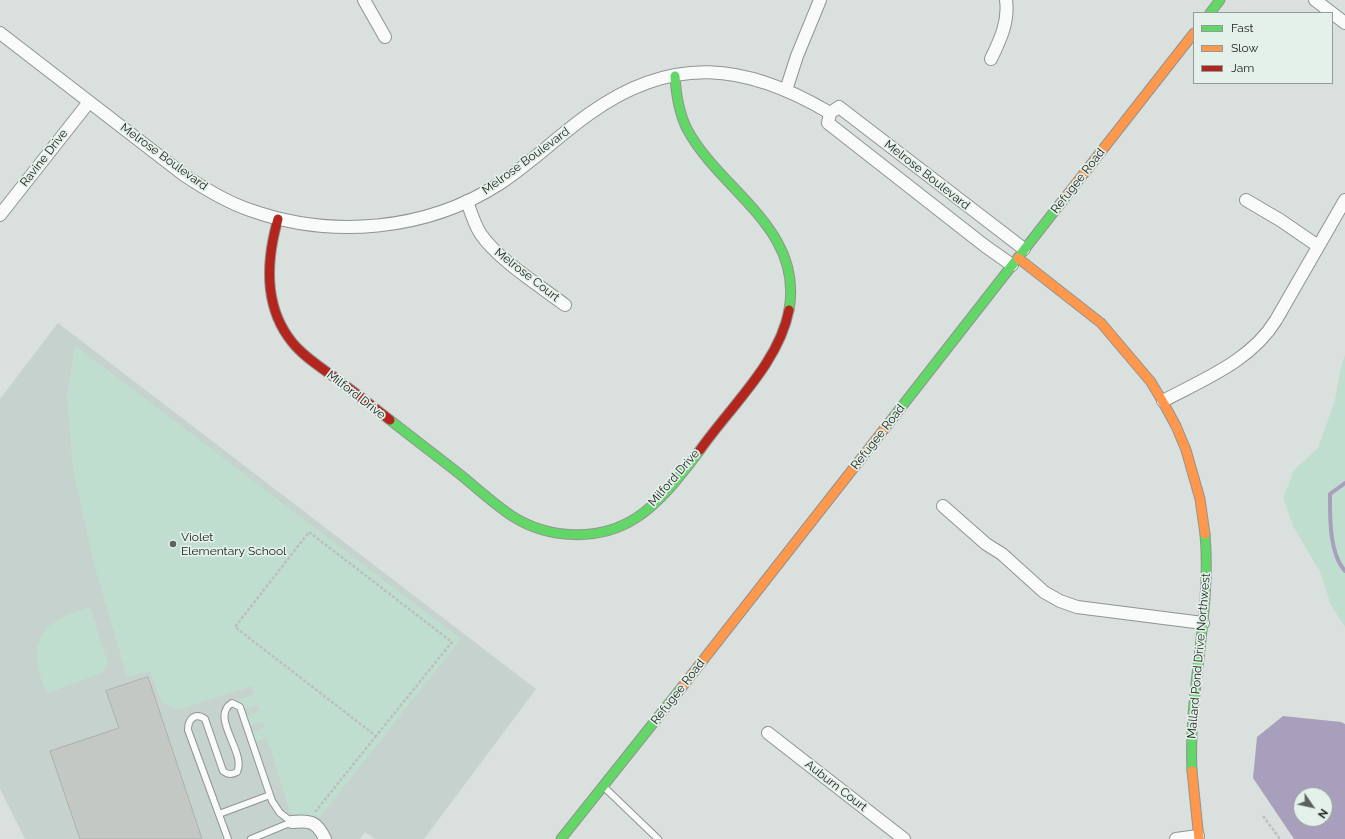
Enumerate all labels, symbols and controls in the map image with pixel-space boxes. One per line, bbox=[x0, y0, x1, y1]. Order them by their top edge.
legend bbox=[1193, 12, 1333, 84]
text: Fast bbox=[1231, 21, 1254, 35]
text: Slow bbox=[1231, 41, 1258, 55]
text: Jam bbox=[1231, 61, 1254, 75]
street label: Melrose Boulevard bbox=[118, 120, 210, 194]
street label: Melrose Boulevard bbox=[480, 124, 572, 198]
street label: Ravine Drive bbox=[17, 126, 71, 190]
street label: Melrose Boulevard bbox=[881, 137, 973, 213]
street label: Refugee Road bbox=[1048, 145, 1108, 217]
street label: Melrose Court bbox=[492, 245, 562, 305]
street label: Milford Drive bbox=[324, 368, 388, 422]
street label: Refugee Road bbox=[848, 401, 908, 473]
street label: Milford Drive bbox=[645, 447, 703, 509]
place label: Violet Elementary School bbox=[181, 530, 286, 558]
marker: Violet Elementary School bbox=[168, 539, 178, 549]
street label: Mallard Pond Drive Northwest bbox=[1185, 573, 1213, 739]
street label: Refugee Road bbox=[648, 656, 708, 728]
street label: Auburn Court bbox=[802, 757, 870, 815]
north arrow bbox=[1293, 787, 1333, 827]
text: N bbox=[1315, 806, 1330, 821]

